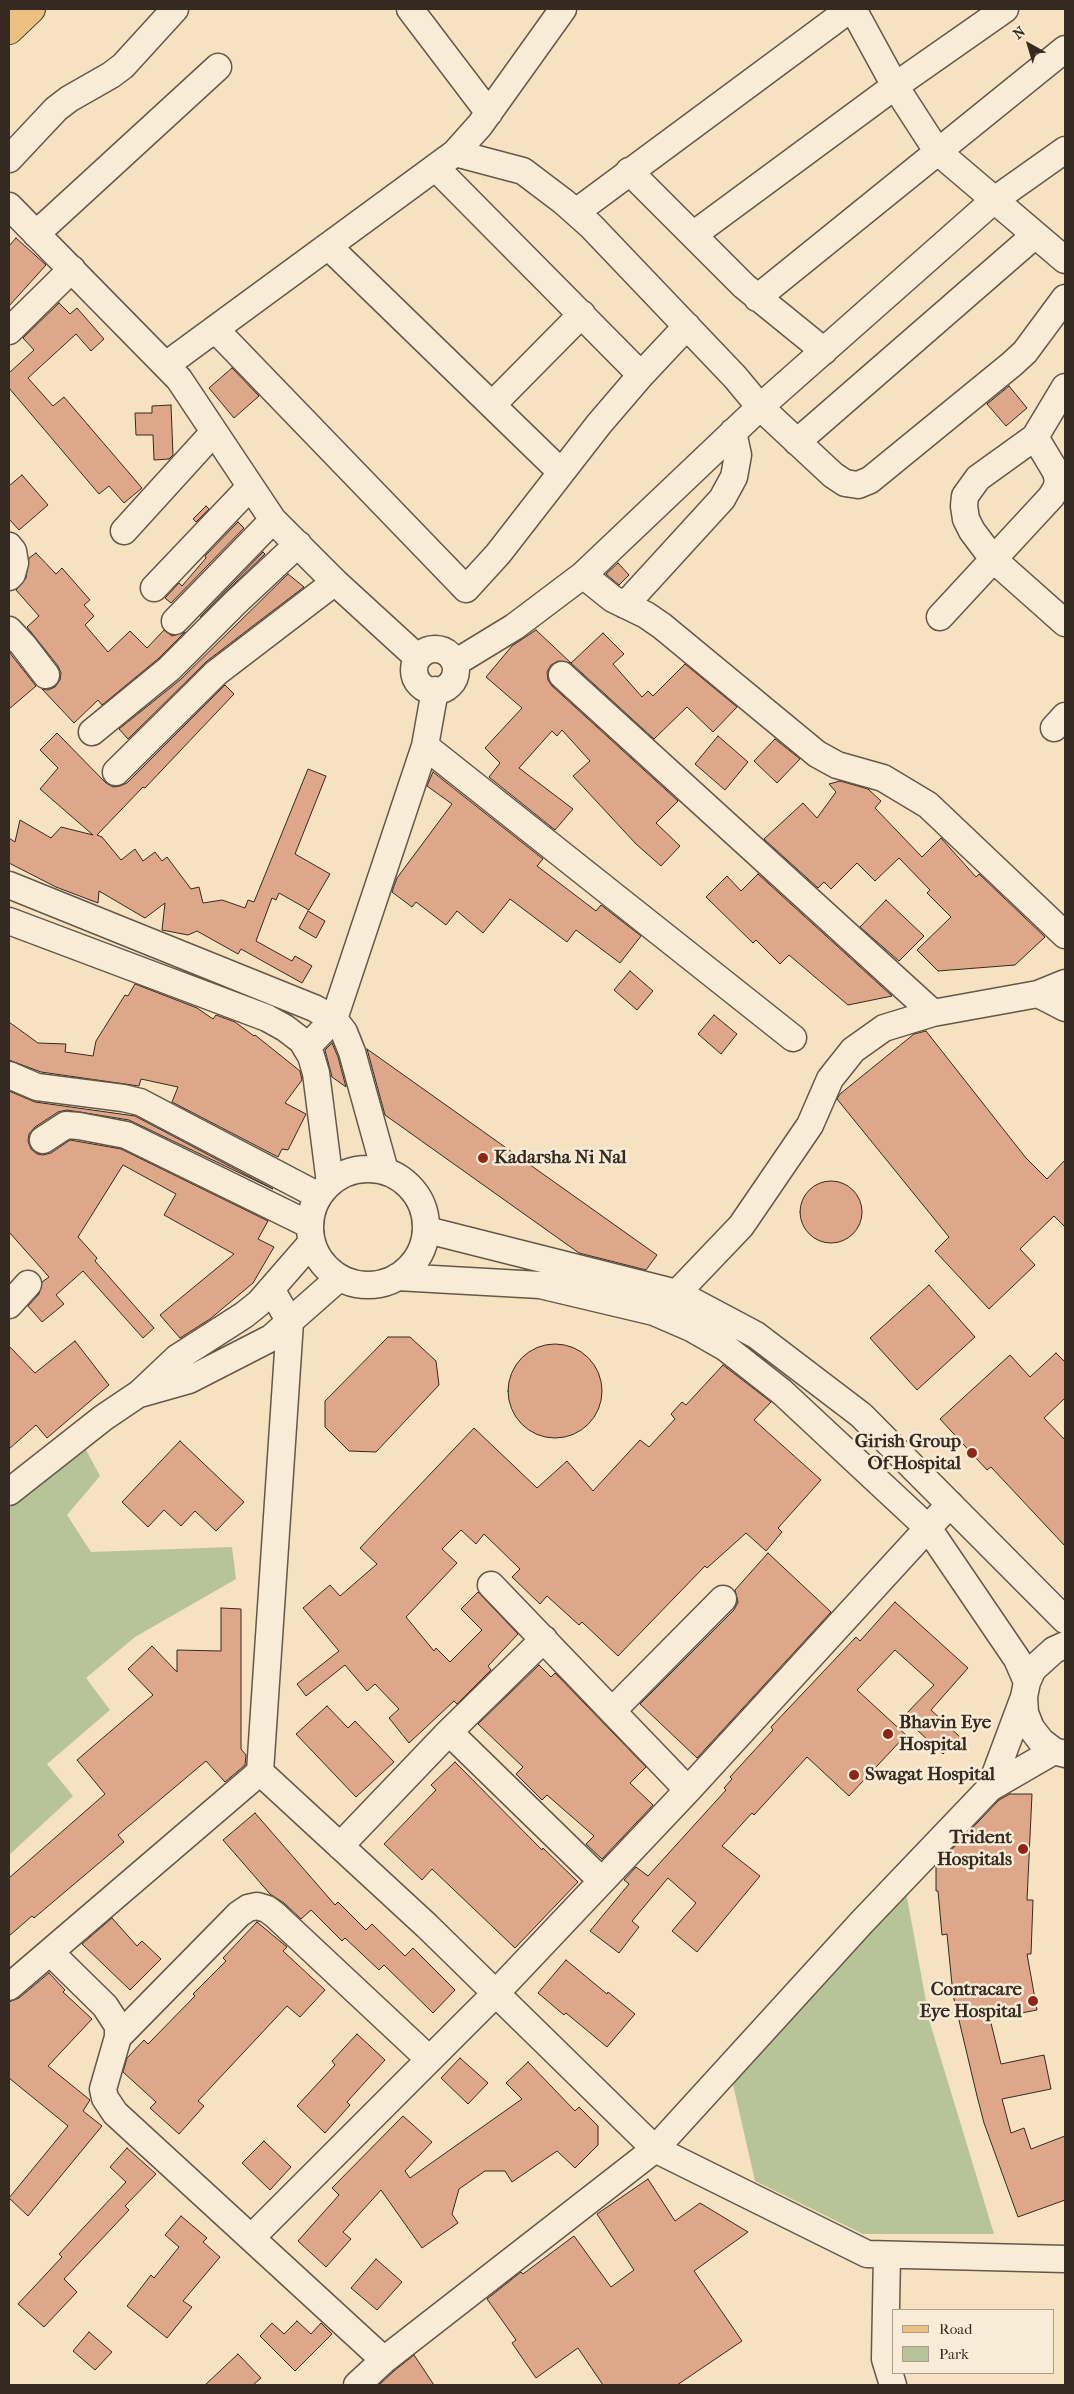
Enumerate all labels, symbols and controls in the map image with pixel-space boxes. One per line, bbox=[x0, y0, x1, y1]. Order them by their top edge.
north arrow bbox=[1004, 20, 1054, 70]
text: N bbox=[1010, 23, 1029, 43]
place label: Kadarsha Ni Nal bbox=[494, 1147, 626, 1169]
marker: Kadarsha Ni Nal bbox=[476, 1151, 490, 1165]
place label: Girish Group Of Hospital bbox=[855, 1431, 961, 1475]
marker: Girish Group Of Hospital bbox=[965, 1446, 979, 1460]
place label: Bhavin Eye Hospital bbox=[899, 1712, 991, 1756]
marker: Bhavin Eye Hospital bbox=[881, 1727, 895, 1741]
place label: Swagat Hospital bbox=[865, 1764, 995, 1786]
marker: Swagat Hospital bbox=[847, 1768, 861, 1782]
place label: Trident Hospitals bbox=[937, 1827, 1012, 1871]
marker: Trident Hospitals bbox=[1016, 1842, 1030, 1856]
place label: Contracare Eye Hospital bbox=[920, 1979, 1022, 2023]
marker: Contracare Eye Hospital bbox=[1026, 1994, 1040, 2008]
legend bbox=[892, 2309, 1054, 2374]
text: Road bbox=[939, 2320, 972, 2338]
text: Park bbox=[939, 2345, 969, 2363]

